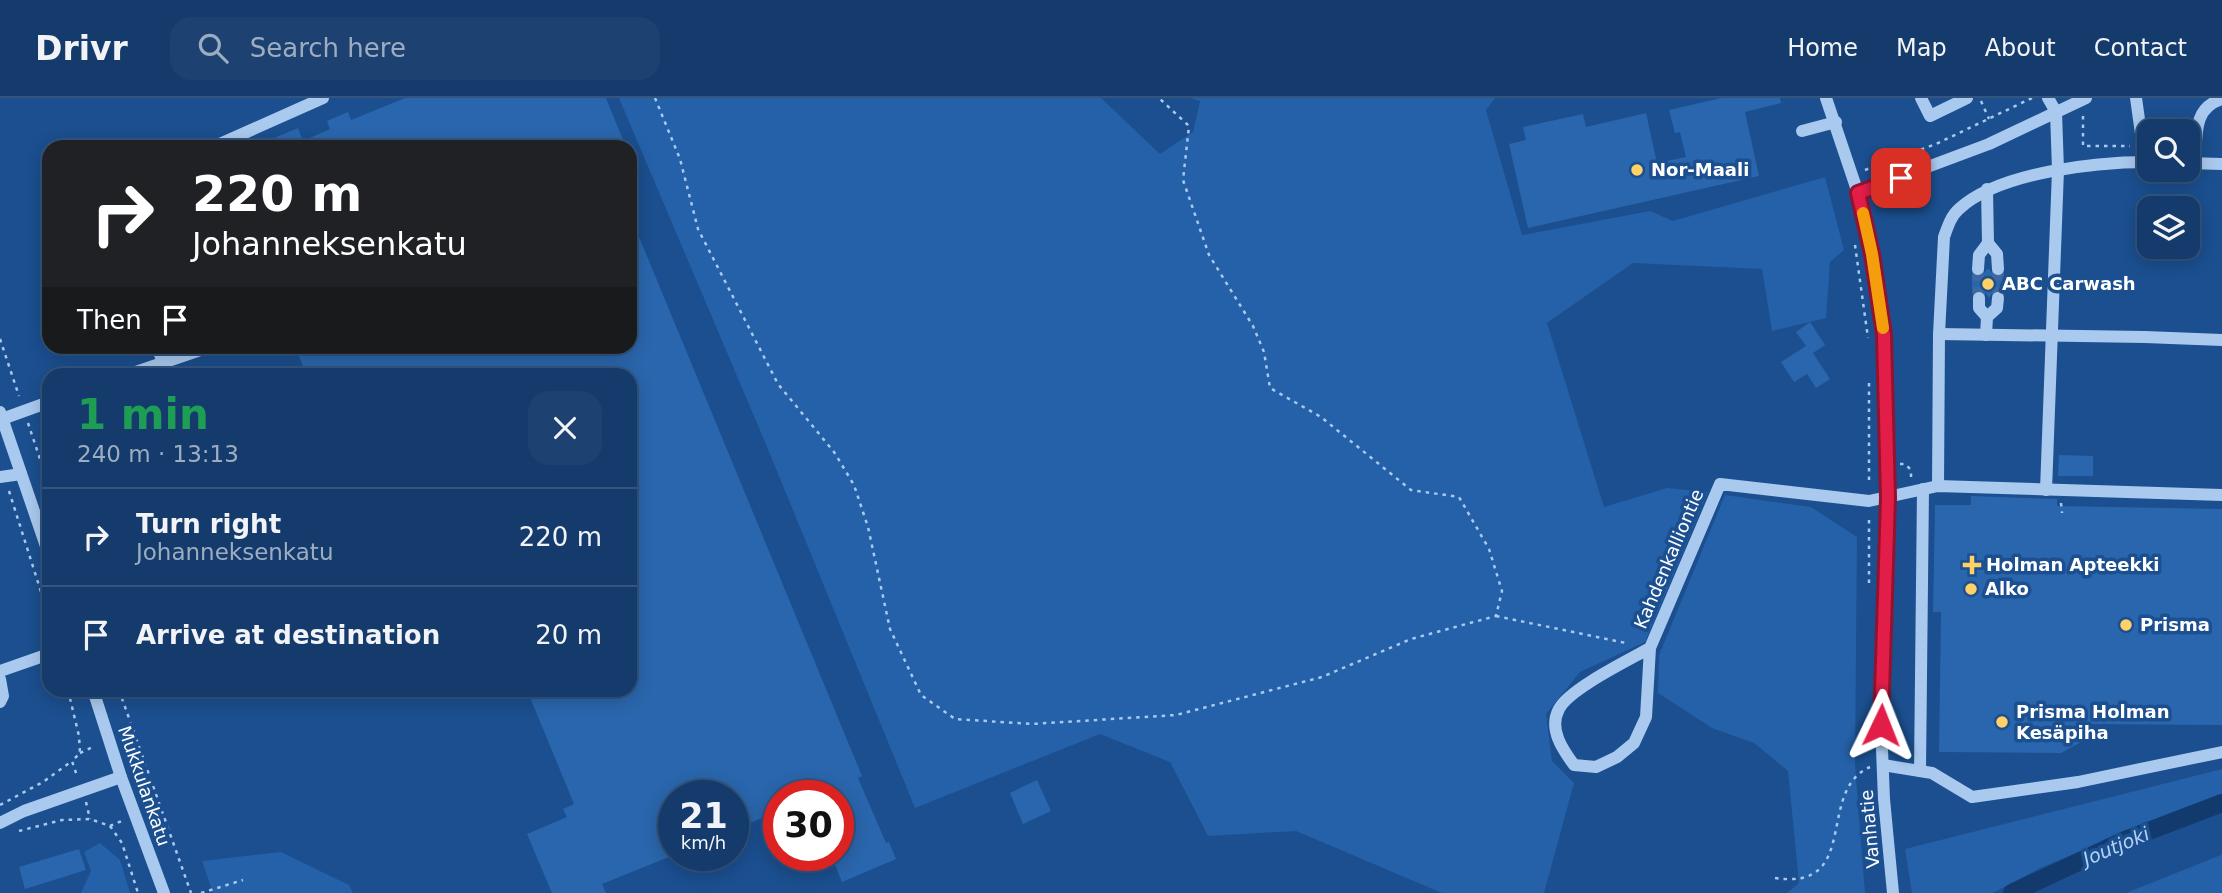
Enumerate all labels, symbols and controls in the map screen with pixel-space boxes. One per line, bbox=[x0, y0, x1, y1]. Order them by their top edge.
search box bbox=[170, 17, 660, 80]
text: Drivr bbox=[35, 29, 128, 68]
icon: search bbox=[194, 29, 232, 67]
text: Search here bbox=[250, 33, 406, 63]
text: Home bbox=[1787, 34, 1858, 62]
text: Map bbox=[1896, 34, 1947, 62]
text: About bbox=[1985, 34, 2056, 62]
text: Contact bbox=[2094, 34, 2187, 62]
map controls bbox=[2137, 119, 2200, 259]
button: search bbox=[2137, 119, 2200, 182]
pin bbox=[1871, 148, 1931, 208]
place label: Nor-Maali bbox=[1651, 159, 1749, 180]
icon: arrive bbox=[1882, 159, 1920, 197]
marker: Nor-Maali bbox=[1629, 162, 1645, 178]
text: 220 m bbox=[192, 166, 362, 223]
icon: right bbox=[77, 168, 168, 259]
button: layers bbox=[2137, 196, 2200, 259]
text: Johanneksenkatu bbox=[192, 225, 467, 263]
place label: ABC Carwash bbox=[2002, 273, 2136, 294]
marker: ABC Carwash bbox=[1980, 276, 1996, 292]
icon: arrive bbox=[156, 301, 194, 339]
text: Then bbox=[77, 305, 142, 335]
text: 1 min bbox=[77, 390, 209, 439]
button: close bbox=[528, 391, 602, 465]
text: 240 m · 13:13 bbox=[77, 441, 239, 467]
street label: Kahdenkalliontie bbox=[1630, 486, 1707, 632]
text: Turn right bbox=[136, 509, 281, 539]
icon: right bbox=[77, 518, 115, 556]
text: 220 m bbox=[519, 522, 602, 552]
text: Johanneksenkatu bbox=[136, 539, 333, 565]
place label: Holman Apteekki bbox=[1986, 554, 2160, 575]
marker: Holman Apteekki bbox=[1964, 557, 1980, 573]
place label: Alko bbox=[1985, 578, 2029, 599]
marker: Alko bbox=[1963, 581, 1979, 597]
place label: Prisma bbox=[2140, 614, 2210, 635]
icon: arrive bbox=[77, 616, 115, 654]
marker: Prisma bbox=[2118, 617, 2134, 633]
text: Arrive at destination bbox=[136, 620, 440, 650]
text: 20 m bbox=[535, 620, 602, 650]
position arrow bbox=[1844, 688, 1918, 762]
place label: Prisma Holman Kesäpiha bbox=[2016, 701, 2169, 743]
marker: Prisma Holman Kesäpiha bbox=[1994, 714, 2010, 730]
street label: Mukkulankatu bbox=[114, 723, 175, 849]
speed limit sign: 30 bbox=[763, 780, 854, 871]
street label: Vanhatie bbox=[1856, 789, 1883, 869]
text: 21 bbox=[679, 796, 728, 836]
water label: Joutjoki bbox=[2076, 822, 2153, 871]
text: km/h bbox=[681, 832, 726, 853]

